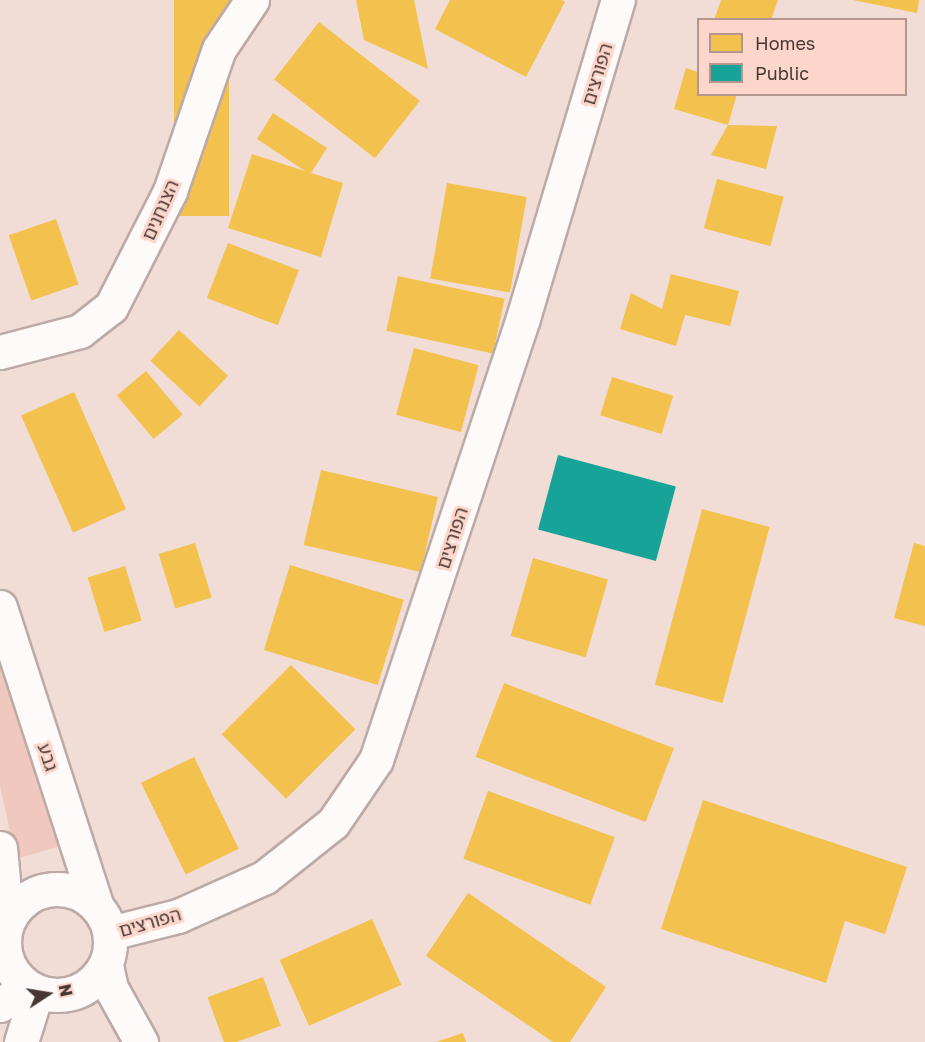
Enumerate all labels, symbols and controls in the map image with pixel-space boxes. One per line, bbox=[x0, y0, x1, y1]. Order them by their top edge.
legend bbox=[697, 18, 907, 96]
text: Homes bbox=[755, 32, 815, 54]
street label: הפורצים bbox=[577, 40, 617, 108]
text: Public bbox=[755, 62, 809, 84]
street label: הצנחנים bbox=[137, 177, 183, 243]
street label: הפורצים bbox=[432, 504, 472, 572]
street label: גבע bbox=[33, 740, 63, 774]
street label: הפורצים bbox=[117, 903, 183, 941]
north arrow bbox=[18, 964, 78, 1024]
text: N bbox=[55, 982, 77, 998]

